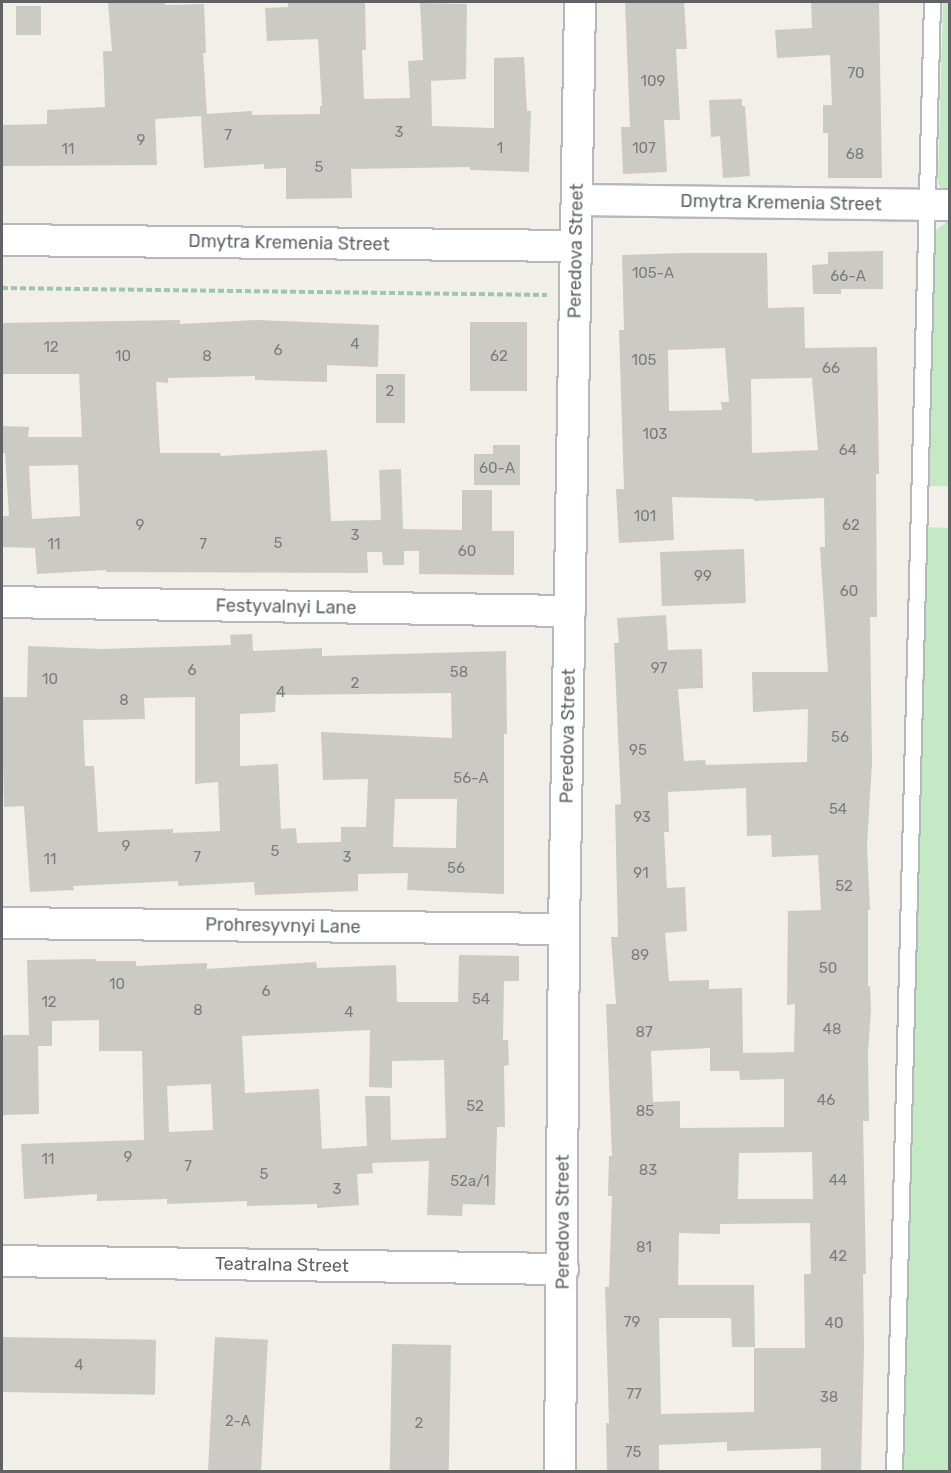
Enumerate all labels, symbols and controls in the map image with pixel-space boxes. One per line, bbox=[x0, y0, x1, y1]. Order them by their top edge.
house number: 70 bbox=[847, 65, 865, 83]
house number: 109 bbox=[641, 73, 665, 91]
house number: 3 bbox=[394, 124, 404, 142]
house number: 7 bbox=[224, 127, 232, 145]
house number: 9 bbox=[137, 132, 145, 150]
house number: 1 bbox=[497, 140, 503, 158]
house number: 107 bbox=[632, 140, 656, 158]
house number: 11 bbox=[62, 141, 74, 159]
house number: 68 bbox=[846, 146, 864, 164]
house number: 5 bbox=[315, 159, 323, 177]
street label: Peredova Street bbox=[564, 183, 588, 319]
street label: Dmytra Kremenia Street bbox=[680, 190, 882, 216]
street label: Dmytra Kremenia Street bbox=[188, 230, 390, 256]
house number: 105-А bbox=[632, 265, 674, 283]
house number: 66-А bbox=[830, 268, 866, 286]
house number: 4 bbox=[350, 336, 360, 354]
house number: 12 bbox=[43, 339, 59, 357]
house number: 6 bbox=[273, 342, 283, 360]
house number: 10 bbox=[115, 348, 131, 366]
house number: 8 bbox=[202, 348, 212, 366]
house number: 62 bbox=[490, 348, 508, 366]
house number: 105 bbox=[632, 352, 656, 370]
house number: 66 bbox=[822, 360, 840, 378]
house number: 2 bbox=[386, 383, 394, 401]
house number: 103 bbox=[643, 426, 667, 444]
house number: 64 bbox=[839, 442, 857, 460]
house number: 60-А bbox=[479, 460, 515, 478]
house number: 101 bbox=[634, 508, 656, 526]
house number: 9 bbox=[136, 517, 144, 535]
house number: 62 bbox=[842, 517, 860, 535]
house number: 3 bbox=[350, 527, 360, 545]
house number: 5 bbox=[274, 535, 282, 553]
house number: 11 bbox=[48, 536, 60, 554]
house number: 7 bbox=[199, 536, 207, 554]
house number: 60 bbox=[458, 543, 476, 561]
house number: 99 bbox=[694, 568, 712, 586]
house number: 60 bbox=[840, 583, 858, 601]
street label: Festyvalnyi Lane bbox=[215, 595, 357, 619]
house number: 97 bbox=[651, 660, 667, 678]
house number: 6 bbox=[187, 662, 197, 680]
house number: 58 bbox=[450, 664, 468, 682]
street label: Peredova Street bbox=[556, 668, 580, 804]
house number: 10 bbox=[42, 671, 58, 689]
house number: 2 bbox=[351, 675, 359, 693]
house number: 4 bbox=[276, 684, 286, 702]
house number: 8 bbox=[119, 692, 129, 710]
house number: 56 bbox=[831, 729, 849, 747]
house number: 95 bbox=[629, 742, 647, 760]
house number: 56-А bbox=[453, 770, 489, 788]
house number: 54 bbox=[829, 801, 847, 819]
house number: 93 bbox=[633, 809, 651, 827]
house number: 9 bbox=[122, 838, 130, 856]
house number: 5 bbox=[271, 843, 279, 861]
house number: 7 bbox=[193, 849, 201, 867]
house number: 3 bbox=[342, 849, 352, 867]
house number: 11 bbox=[44, 851, 56, 869]
house number: 56 bbox=[447, 860, 465, 878]
house number: 91 bbox=[633, 865, 649, 883]
house number: 52 bbox=[835, 878, 853, 896]
street label: Prohresyvnyi Lane bbox=[205, 914, 361, 938]
house number: 89 bbox=[631, 947, 649, 965]
house number: 50 bbox=[819, 960, 837, 978]
house number: 10 bbox=[109, 976, 125, 994]
house number: 6 bbox=[261, 983, 271, 1001]
house number: 54 bbox=[472, 991, 490, 1009]
house number: 12 bbox=[41, 994, 57, 1012]
house number: 8 bbox=[193, 1002, 203, 1020]
house number: 4 bbox=[344, 1004, 354, 1022]
house number: 48 bbox=[823, 1021, 841, 1039]
house number: 87 bbox=[635, 1024, 653, 1042]
house number: 46 bbox=[817, 1092, 835, 1110]
house number: 52 bbox=[466, 1098, 484, 1116]
house number: 85 bbox=[636, 1103, 654, 1121]
house number: 9 bbox=[124, 1149, 132, 1167]
house number: 11 bbox=[42, 1151, 54, 1169]
street label: Peredova Street bbox=[552, 1155, 574, 1289]
house number: 7 bbox=[184, 1158, 192, 1176]
house number: 83 bbox=[639, 1162, 657, 1180]
house number: 5 bbox=[260, 1166, 268, 1184]
house number: 44 bbox=[829, 1172, 847, 1190]
house number: 52а/1 bbox=[450, 1173, 490, 1191]
house number: 3 bbox=[332, 1181, 342, 1199]
house number: 81 bbox=[636, 1239, 652, 1257]
house number: 42 bbox=[829, 1248, 847, 1266]
street label: Teatralna Street bbox=[215, 1253, 349, 1277]
house number: 79 bbox=[624, 1314, 640, 1332]
house number: 40 bbox=[825, 1315, 843, 1333]
house number: 4 bbox=[74, 1357, 84, 1375]
house number: 77 bbox=[626, 1386, 642, 1404]
house number: 38 bbox=[820, 1389, 838, 1407]
house number: 2-А bbox=[225, 1413, 251, 1431]
house number: 2 bbox=[415, 1415, 423, 1433]
house number: 75 bbox=[625, 1444, 641, 1462]

